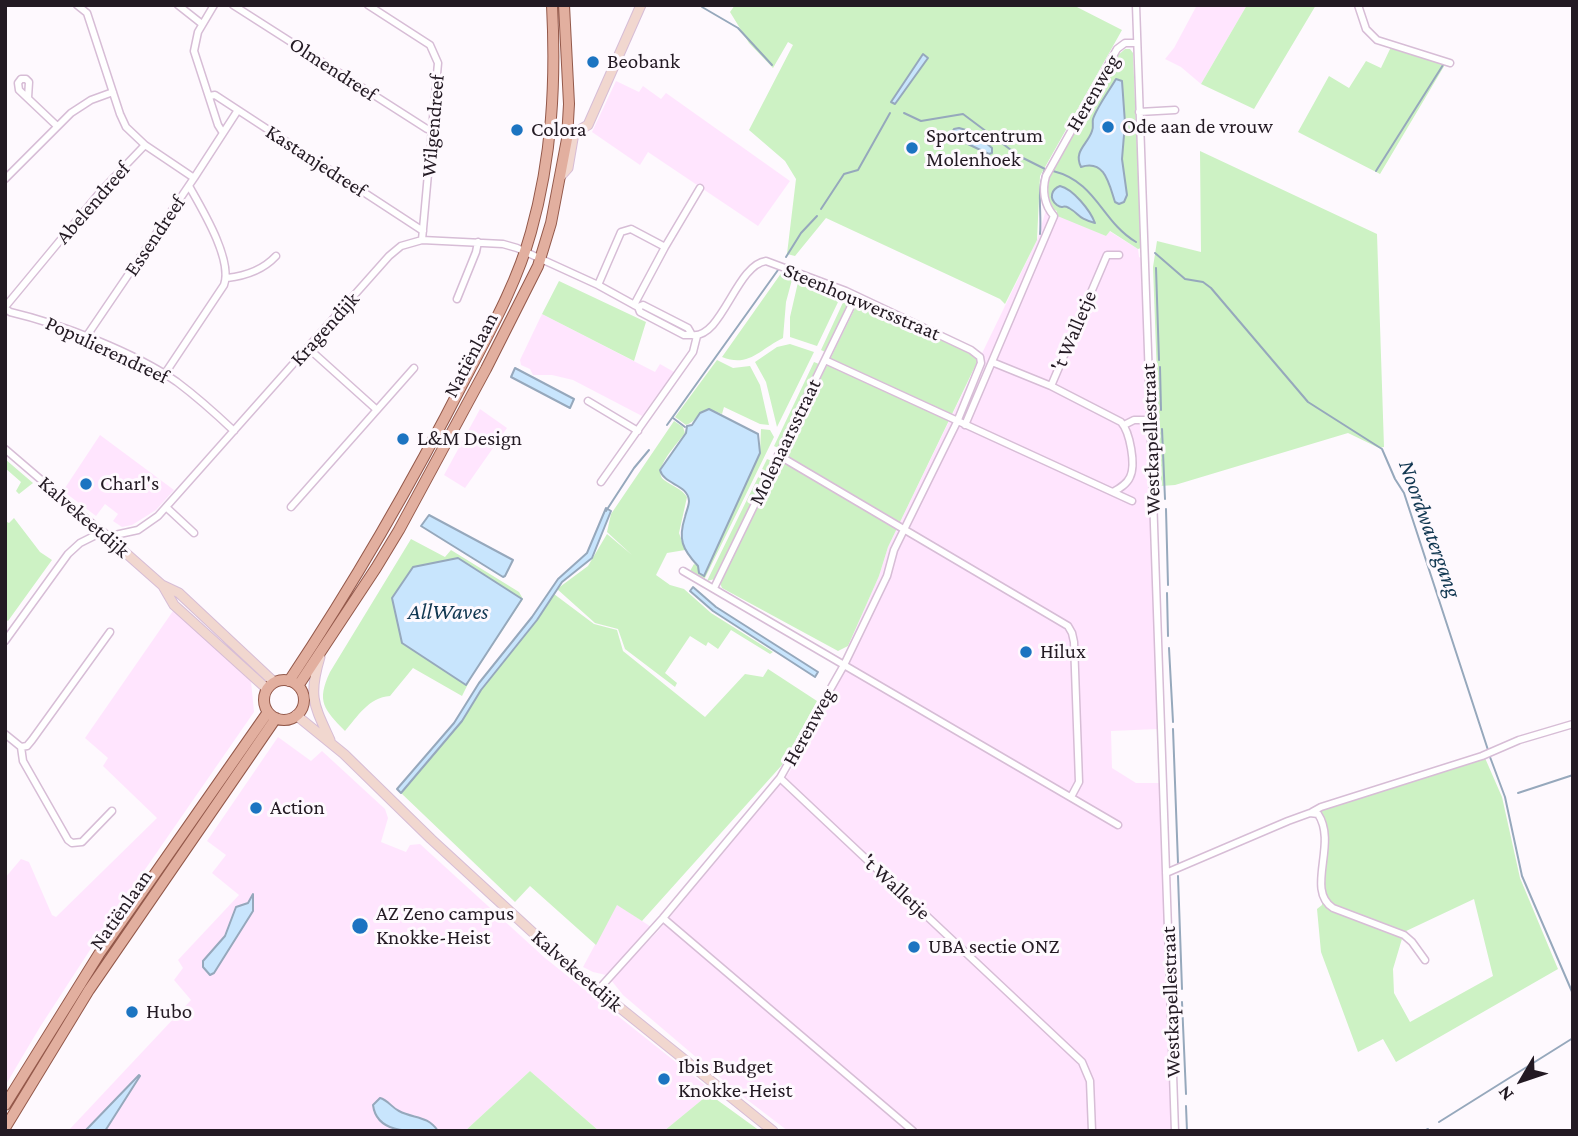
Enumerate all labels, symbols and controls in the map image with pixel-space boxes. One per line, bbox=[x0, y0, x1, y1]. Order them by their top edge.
street label: Olmendreef bbox=[284, 31, 382, 107]
place label: Beobank bbox=[607, 49, 680, 75]
street label: Herenweg bbox=[1061, 50, 1125, 136]
marker: Beobank bbox=[585, 54, 601, 70]
street label: Wilgendreef bbox=[416, 73, 450, 179]
place label: Ode aan de vrouw bbox=[1122, 114, 1273, 140]
place label: Colora bbox=[531, 117, 586, 143]
street label: Kastanjedreef bbox=[261, 119, 371, 203]
marker: Ode aan de vrouw bbox=[1100, 119, 1116, 135]
marker: Colora bbox=[509, 122, 525, 138]
place label: Sportcentrum Molenhoek bbox=[926, 123, 1043, 173]
marker: Sportcentrum Molenhoek bbox=[904, 140, 920, 156]
street label: Abelendreef bbox=[50, 157, 136, 249]
street label: Essendreef bbox=[119, 191, 191, 281]
street label: Steenhouwersstraat bbox=[780, 258, 944, 346]
street label: Kragendijk bbox=[285, 287, 365, 371]
street label: 't Walletje bbox=[1046, 287, 1102, 375]
street label: Natiënlaan bbox=[438, 308, 504, 402]
street label: Populierendreef bbox=[41, 310, 173, 390]
street label: Westkapellestraat bbox=[1136, 363, 1166, 515]
street label: Molenaarsstraat bbox=[744, 375, 826, 509]
place label: L&M Design bbox=[417, 426, 522, 452]
marker: L&M Design bbox=[395, 431, 411, 447]
water label: Noordwatergang bbox=[1392, 456, 1468, 602]
street label: Kalvekeetdijk bbox=[33, 471, 135, 563]
place label: Charl's bbox=[100, 471, 159, 497]
marker: Charl's bbox=[78, 476, 94, 492]
water label: AllWaves bbox=[408, 598, 488, 626]
place label: Hilux bbox=[1040, 639, 1086, 665]
marker: Hilux bbox=[1018, 644, 1034, 660]
street label: Herenweg bbox=[777, 684, 841, 770]
place label: Action bbox=[270, 795, 325, 821]
marker: Action bbox=[248, 800, 264, 816]
street label: 't Walletje bbox=[856, 849, 936, 925]
street label: Natiënlaan bbox=[84, 865, 158, 955]
place label: AZ Zeno campus Knokke-Heist bbox=[376, 901, 514, 951]
marker: AZ Zeno campus Knokke-Heist bbox=[350, 916, 370, 936]
street label: Kalvekeetdijk bbox=[526, 925, 628, 1017]
street label: Westkapellestraat bbox=[1156, 926, 1186, 1078]
place label: UBA sectie ONZ bbox=[928, 934, 1059, 960]
marker: UBA sectie ONZ bbox=[906, 939, 922, 955]
place label: Hubo bbox=[146, 999, 192, 1025]
marker: Hubo bbox=[124, 1004, 140, 1020]
north arrow bbox=[1487, 1045, 1557, 1115]
place label: Ibis Budget Knokke-Heist bbox=[678, 1054, 792, 1104]
marker: Ibis Budget Knokke-Heist bbox=[656, 1071, 672, 1087]
text: N bbox=[1493, 1082, 1518, 1105]

